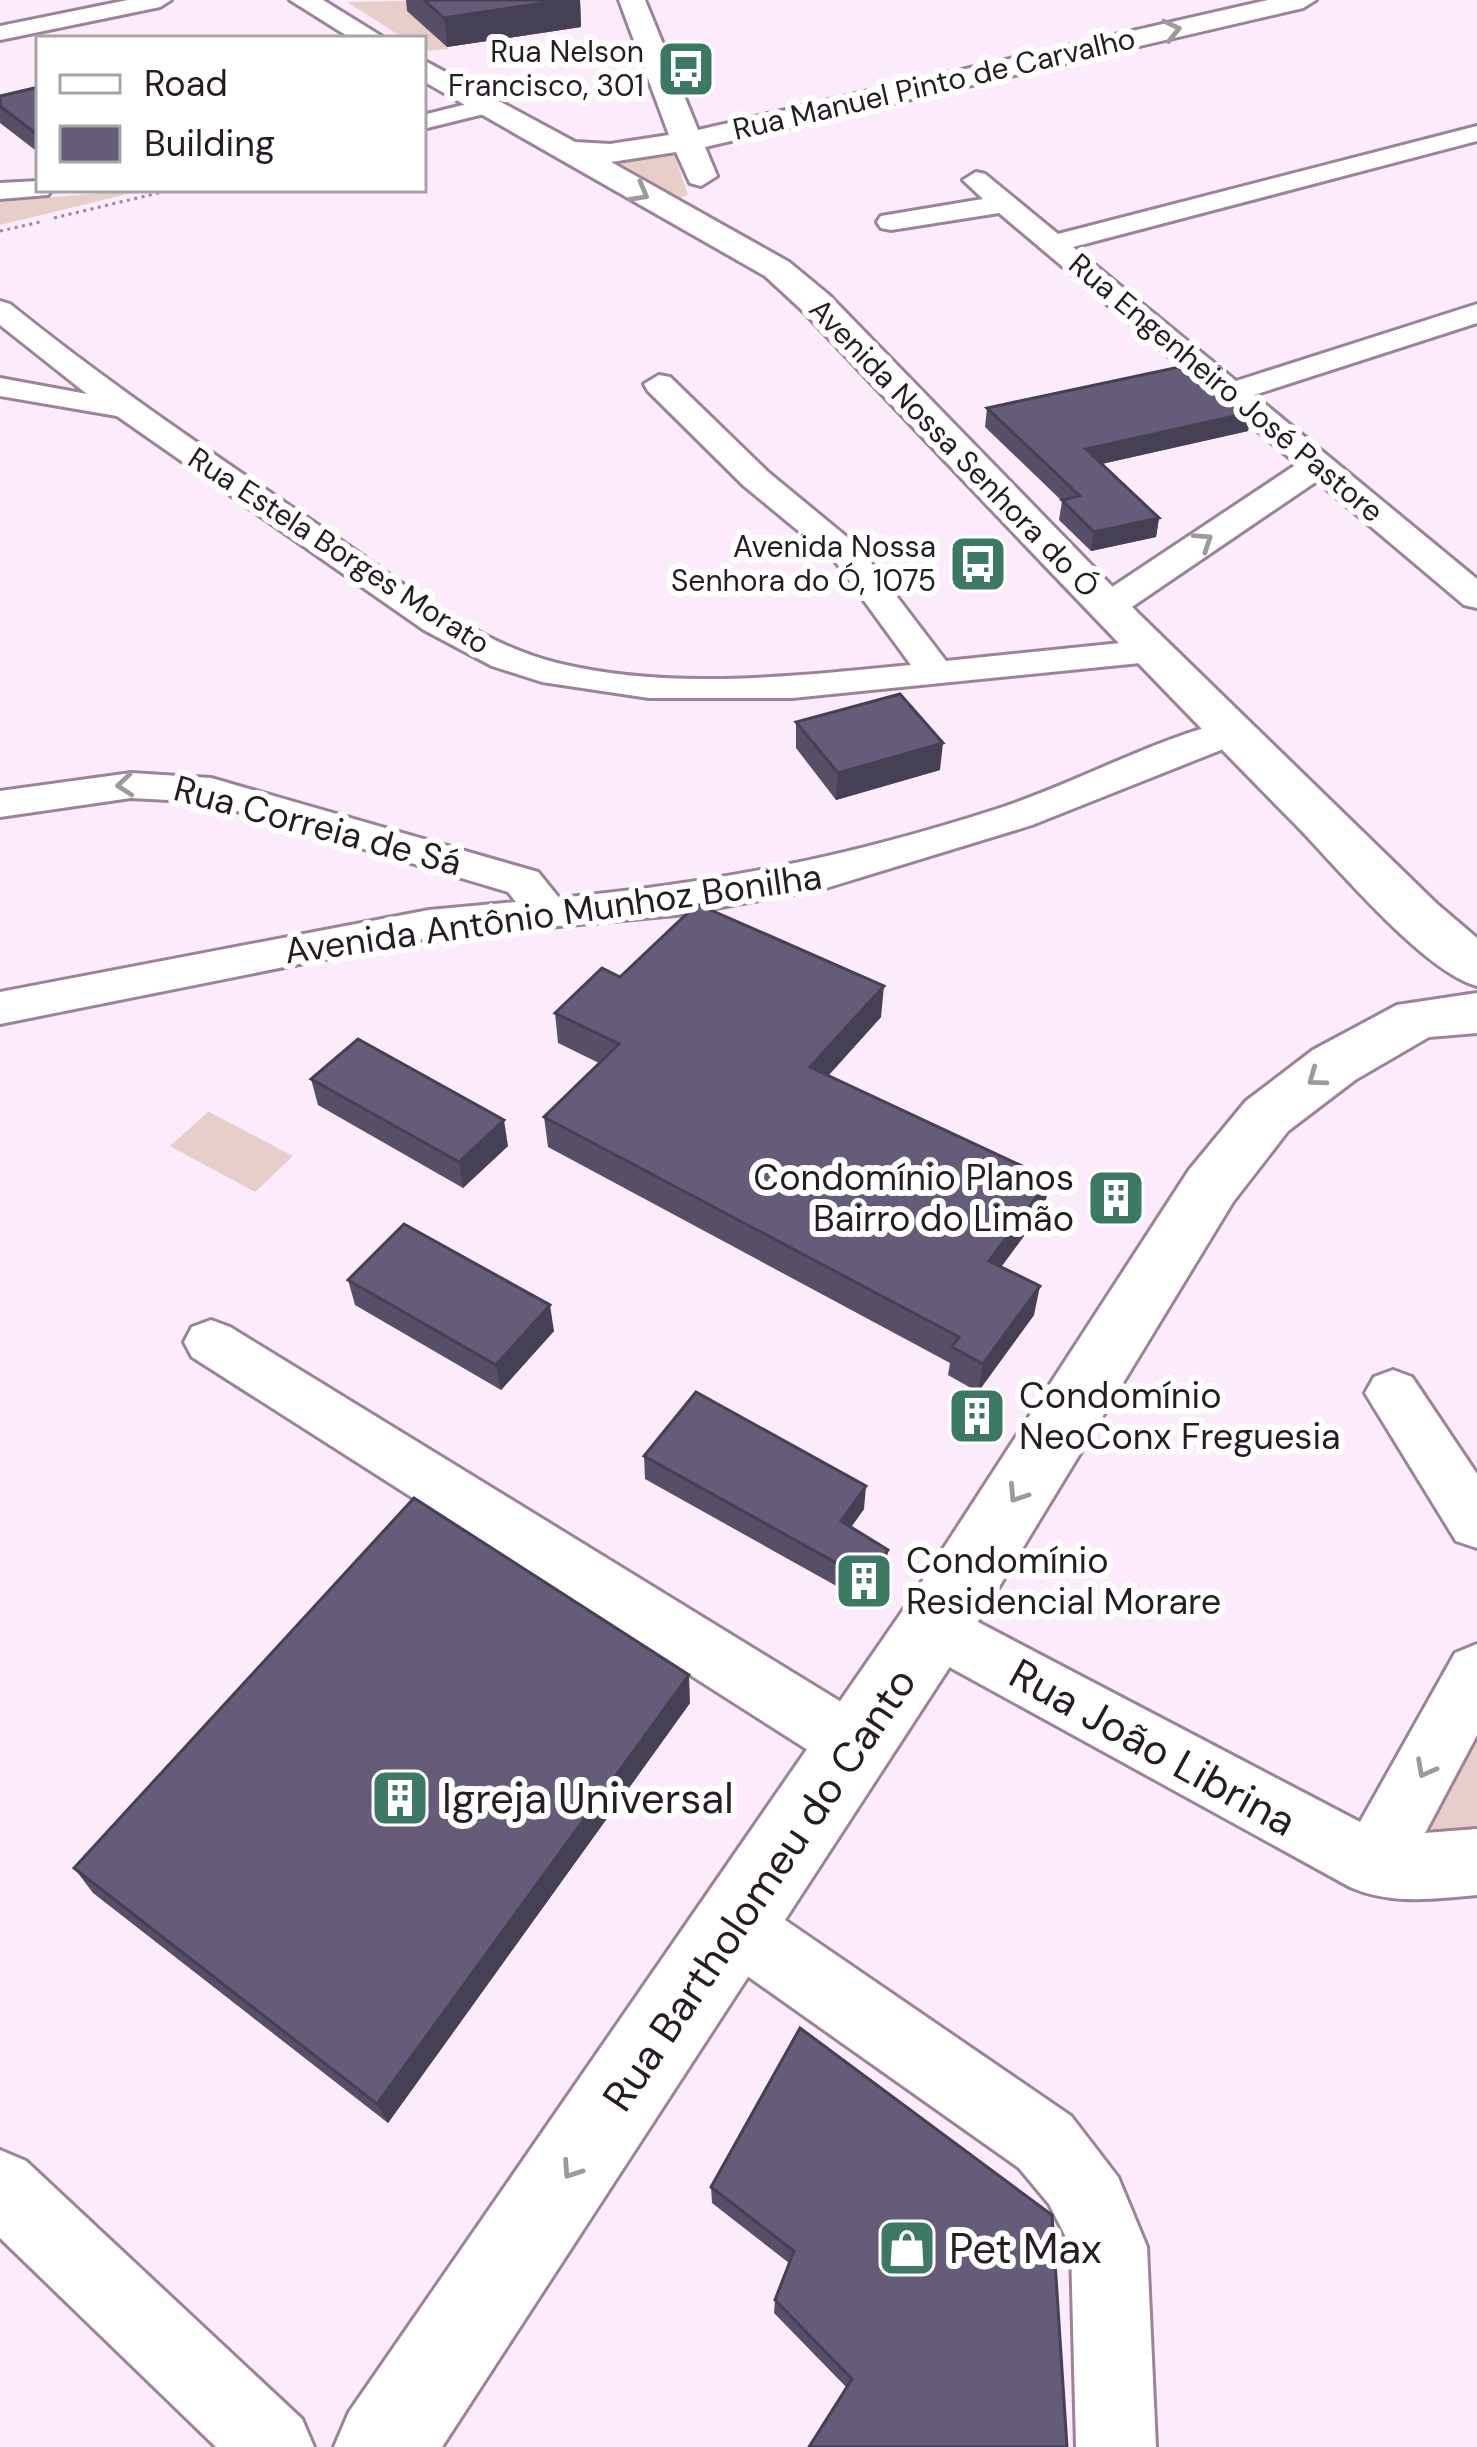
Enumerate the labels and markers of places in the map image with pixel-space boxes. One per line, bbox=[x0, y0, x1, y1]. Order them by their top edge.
place label: Rua Nelson Francisco, 301 bbox=[448, 32, 644, 105]
bus stop icon: Rua Nelson Francisco, 301 bbox=[655, 38, 717, 100]
place label: Avenida Nossa Senhora do Ó, 1075 bbox=[671, 527, 936, 600]
bus stop icon: Avenida Nossa Senhora do Ó, 1075 bbox=[947, 533, 1009, 595]
place label: Condomínio Planos Bairro do Limão bbox=[753, 1154, 1074, 1242]
building icon: Condomínio Planos Bairro do Limão bbox=[1085, 1167, 1147, 1229]
place label: Condomínio NeoConx Freguesia bbox=[1019, 1372, 1341, 1460]
building icon: Condomínio NeoConx Freguesia bbox=[946, 1385, 1008, 1447]
place label: Condomínio Residencial Morare bbox=[906, 1537, 1221, 1625]
building icon: Condomínio Residencial Morare bbox=[833, 1550, 895, 1612]
building icon: Igreja Universal bbox=[369, 1767, 431, 1829]
place label: Igreja Universal bbox=[442, 1771, 734, 1826]
shop icon: Pet Max bbox=[876, 2217, 938, 2279]
place label: Pet Max bbox=[949, 2221, 1102, 2276]

